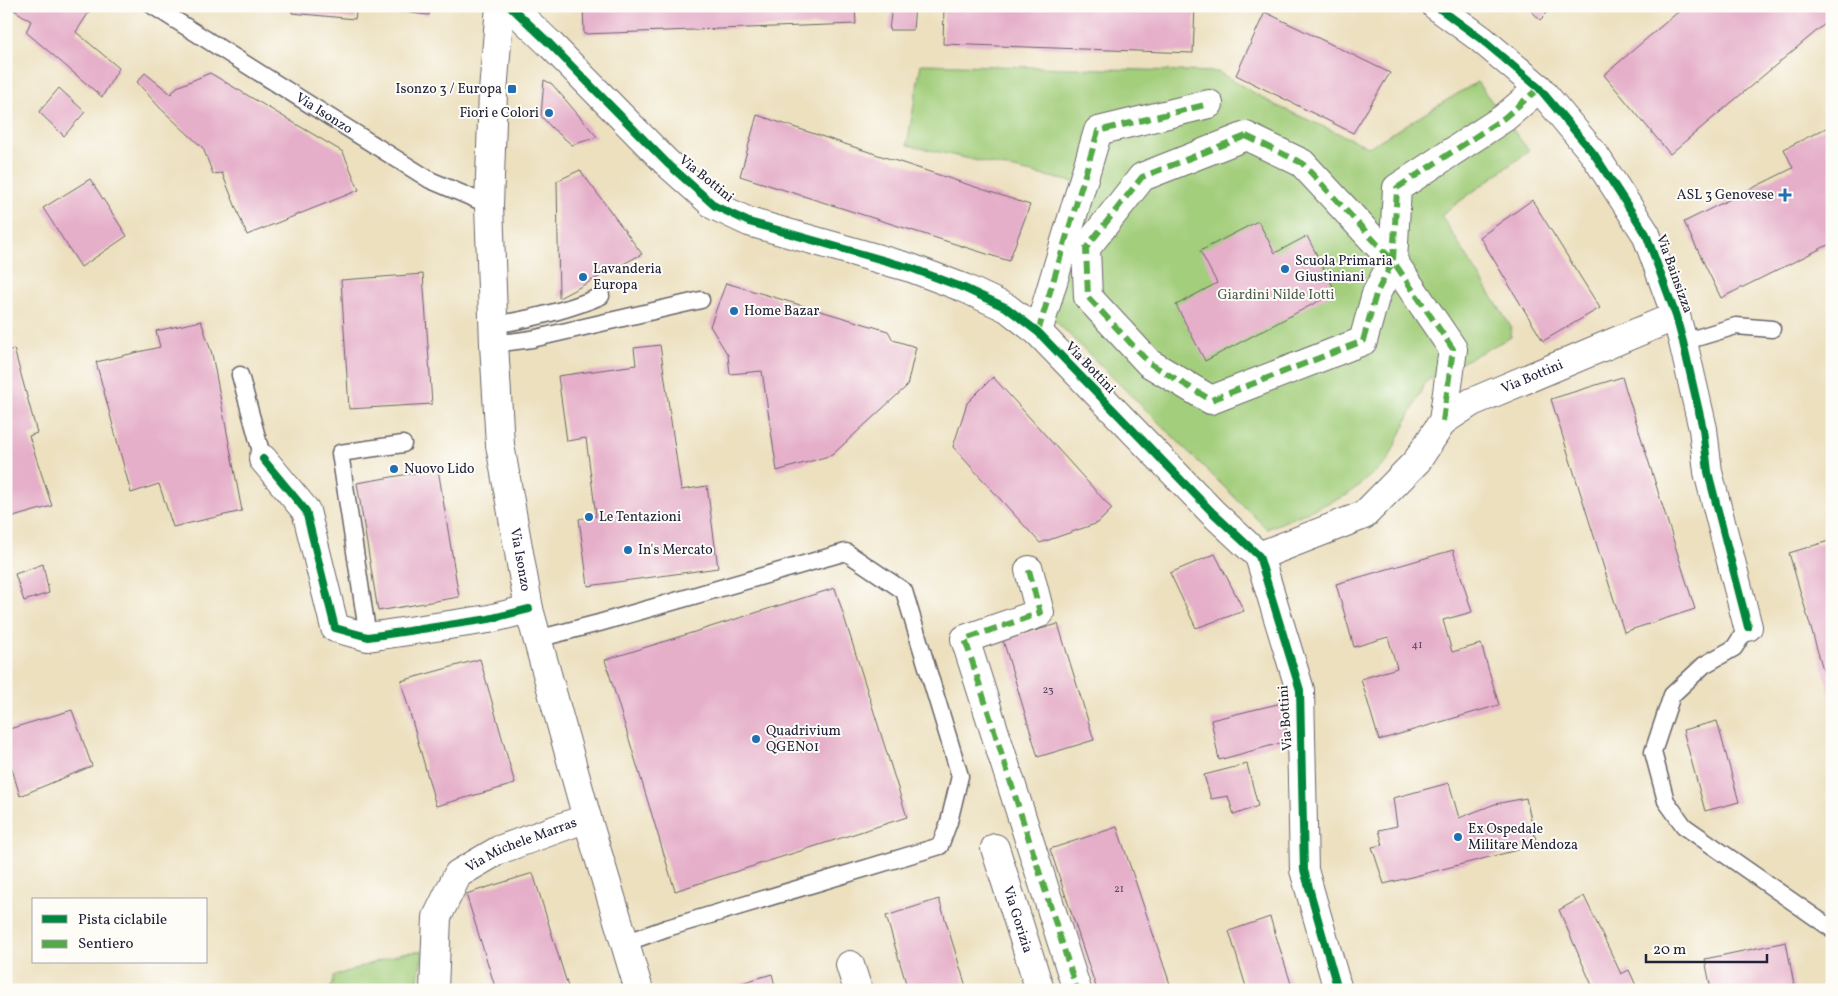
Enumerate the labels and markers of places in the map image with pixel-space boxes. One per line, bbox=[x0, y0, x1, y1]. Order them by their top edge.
place label: Isonzo 3 / Europa bbox=[395, 80, 502, 99]
marker: Isonzo 3 / Europa bbox=[506, 83, 518, 95]
place label: Fiori e Colori bbox=[459, 104, 539, 123]
marker: Fiori e Colori bbox=[543, 107, 555, 119]
place label: ASL 3 Genovese bbox=[1677, 186, 1774, 205]
marker: ASL 3 Genovese bbox=[1778, 188, 1792, 202]
place label: Scuola Primaria Giustiniani bbox=[1295, 252, 1393, 287]
place label: Lavanderia Europa bbox=[593, 260, 662, 295]
marker: Scuola Primaria Giustiniani bbox=[1279, 263, 1291, 275]
marker: Lavanderia Europa bbox=[577, 271, 589, 283]
place label: Home Bazar bbox=[744, 302, 819, 321]
marker: Home Bazar bbox=[728, 305, 740, 317]
place label: Nuovo Lido bbox=[404, 460, 475, 479]
marker: Nuovo Lido bbox=[388, 463, 400, 475]
place label: Le Tentazioni bbox=[599, 508, 681, 527]
marker: Le Tentazioni bbox=[583, 511, 595, 523]
place label: In's Mercato bbox=[638, 541, 713, 560]
marker: In's Mercato bbox=[622, 544, 634, 556]
place label: Quadrivium QGEN01 bbox=[766, 722, 841, 757]
marker: Quadrivium QGEN01 bbox=[750, 733, 762, 745]
place label: Ex Ospedale Militare Mendoza bbox=[1468, 820, 1578, 855]
marker: Ex Ospedale Militare Mendoza bbox=[1452, 831, 1464, 843]

